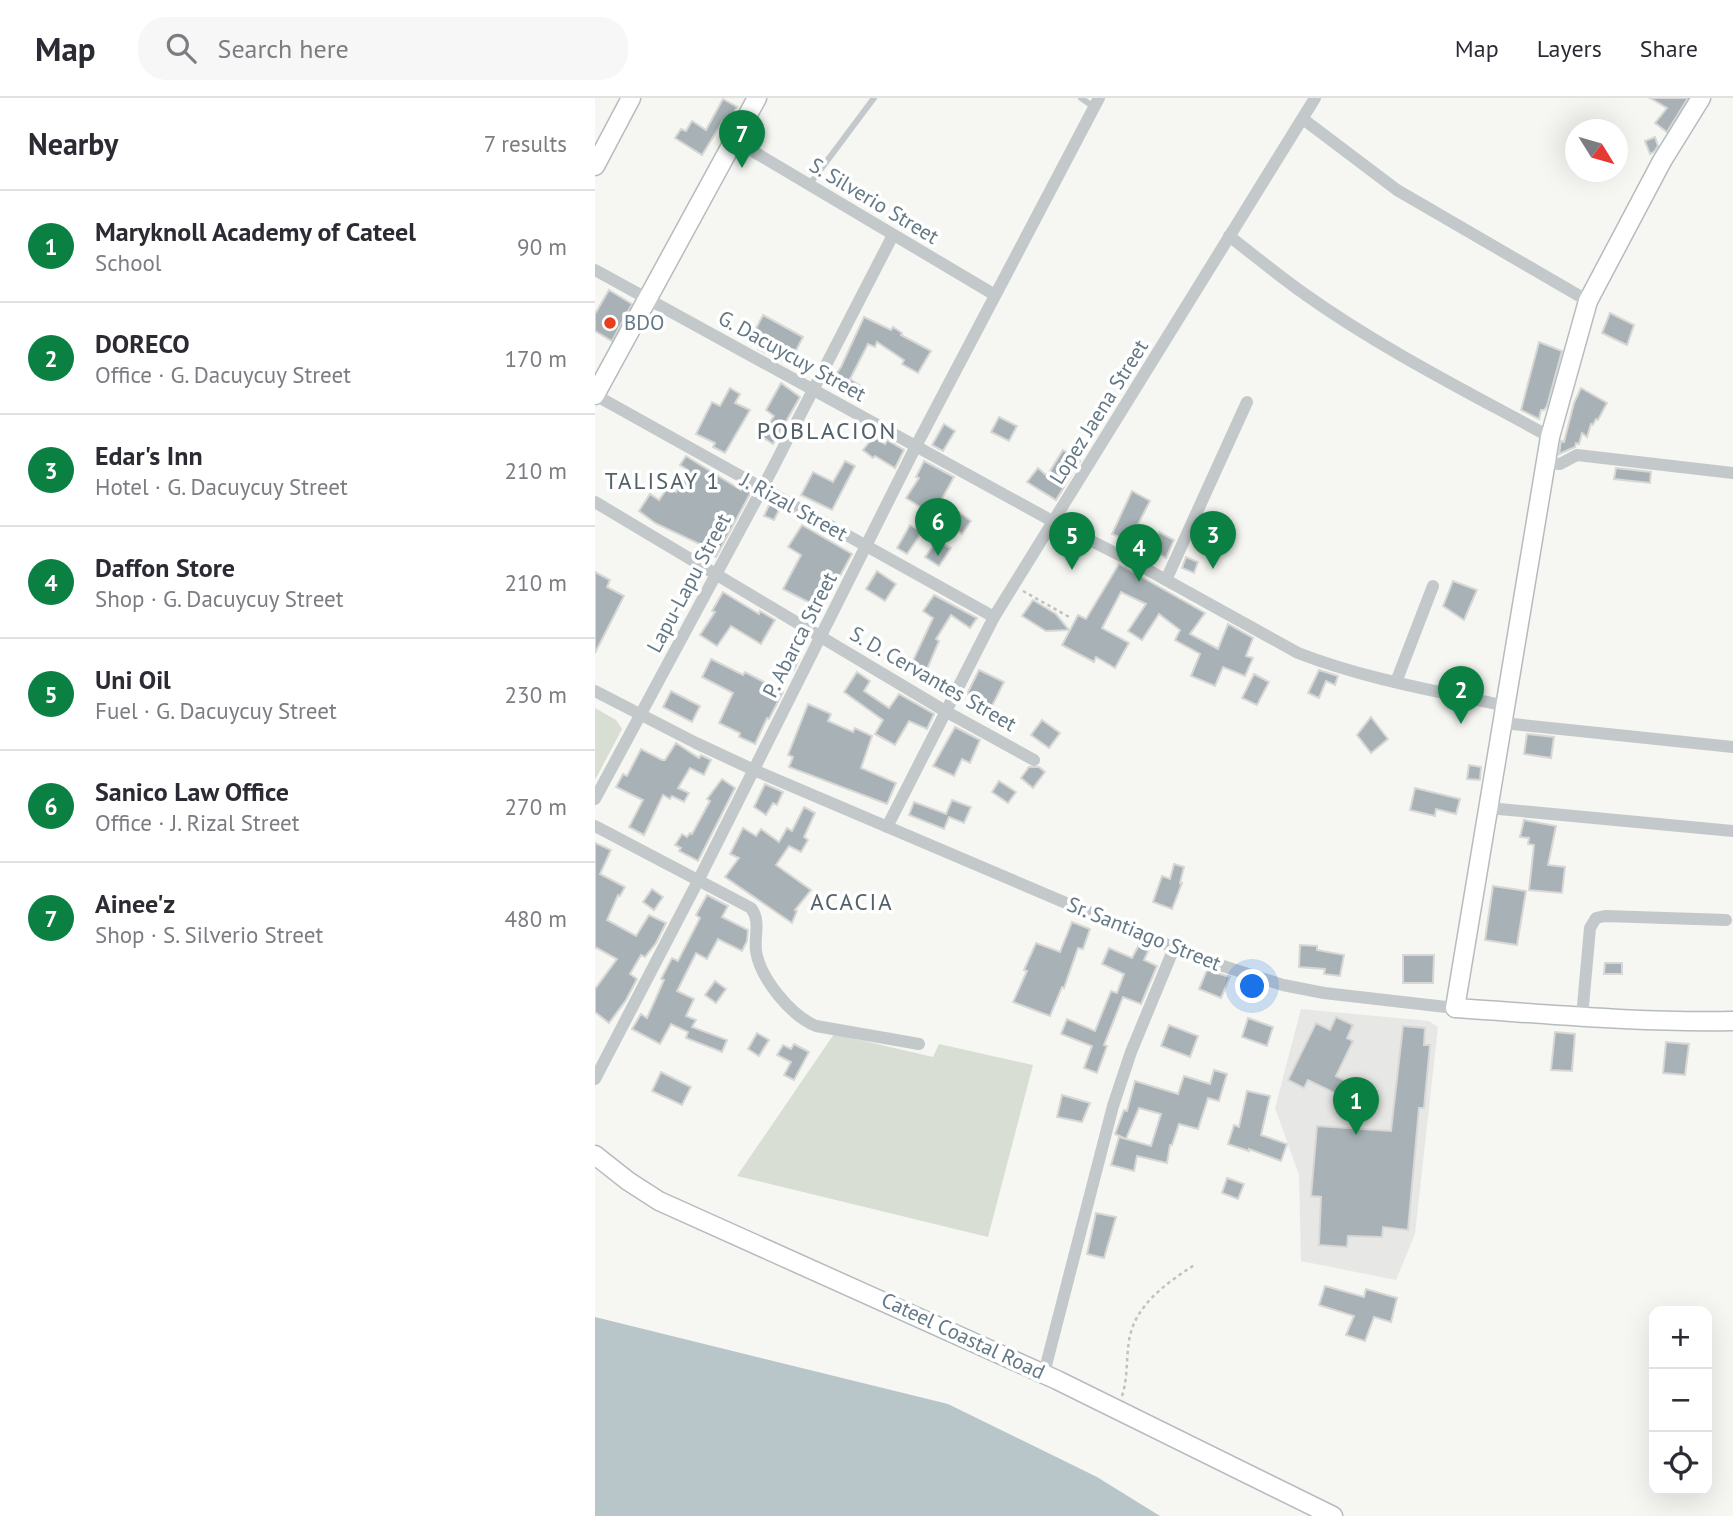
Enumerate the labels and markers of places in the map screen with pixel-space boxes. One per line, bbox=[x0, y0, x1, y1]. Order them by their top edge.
pin: 7 bbox=[719, 110, 765, 168]
place label: BDO bbox=[624, 309, 664, 336]
marker: BDO bbox=[602, 315, 618, 331]
pin: 6 bbox=[915, 498, 961, 556]
pin: 3 bbox=[1190, 511, 1236, 569]
pin: 5 bbox=[1049, 512, 1095, 570]
pin: 4 bbox=[1116, 524, 1162, 582]
pin: 2 bbox=[1438, 666, 1484, 724]
pin: 1 bbox=[1333, 1077, 1379, 1135]

